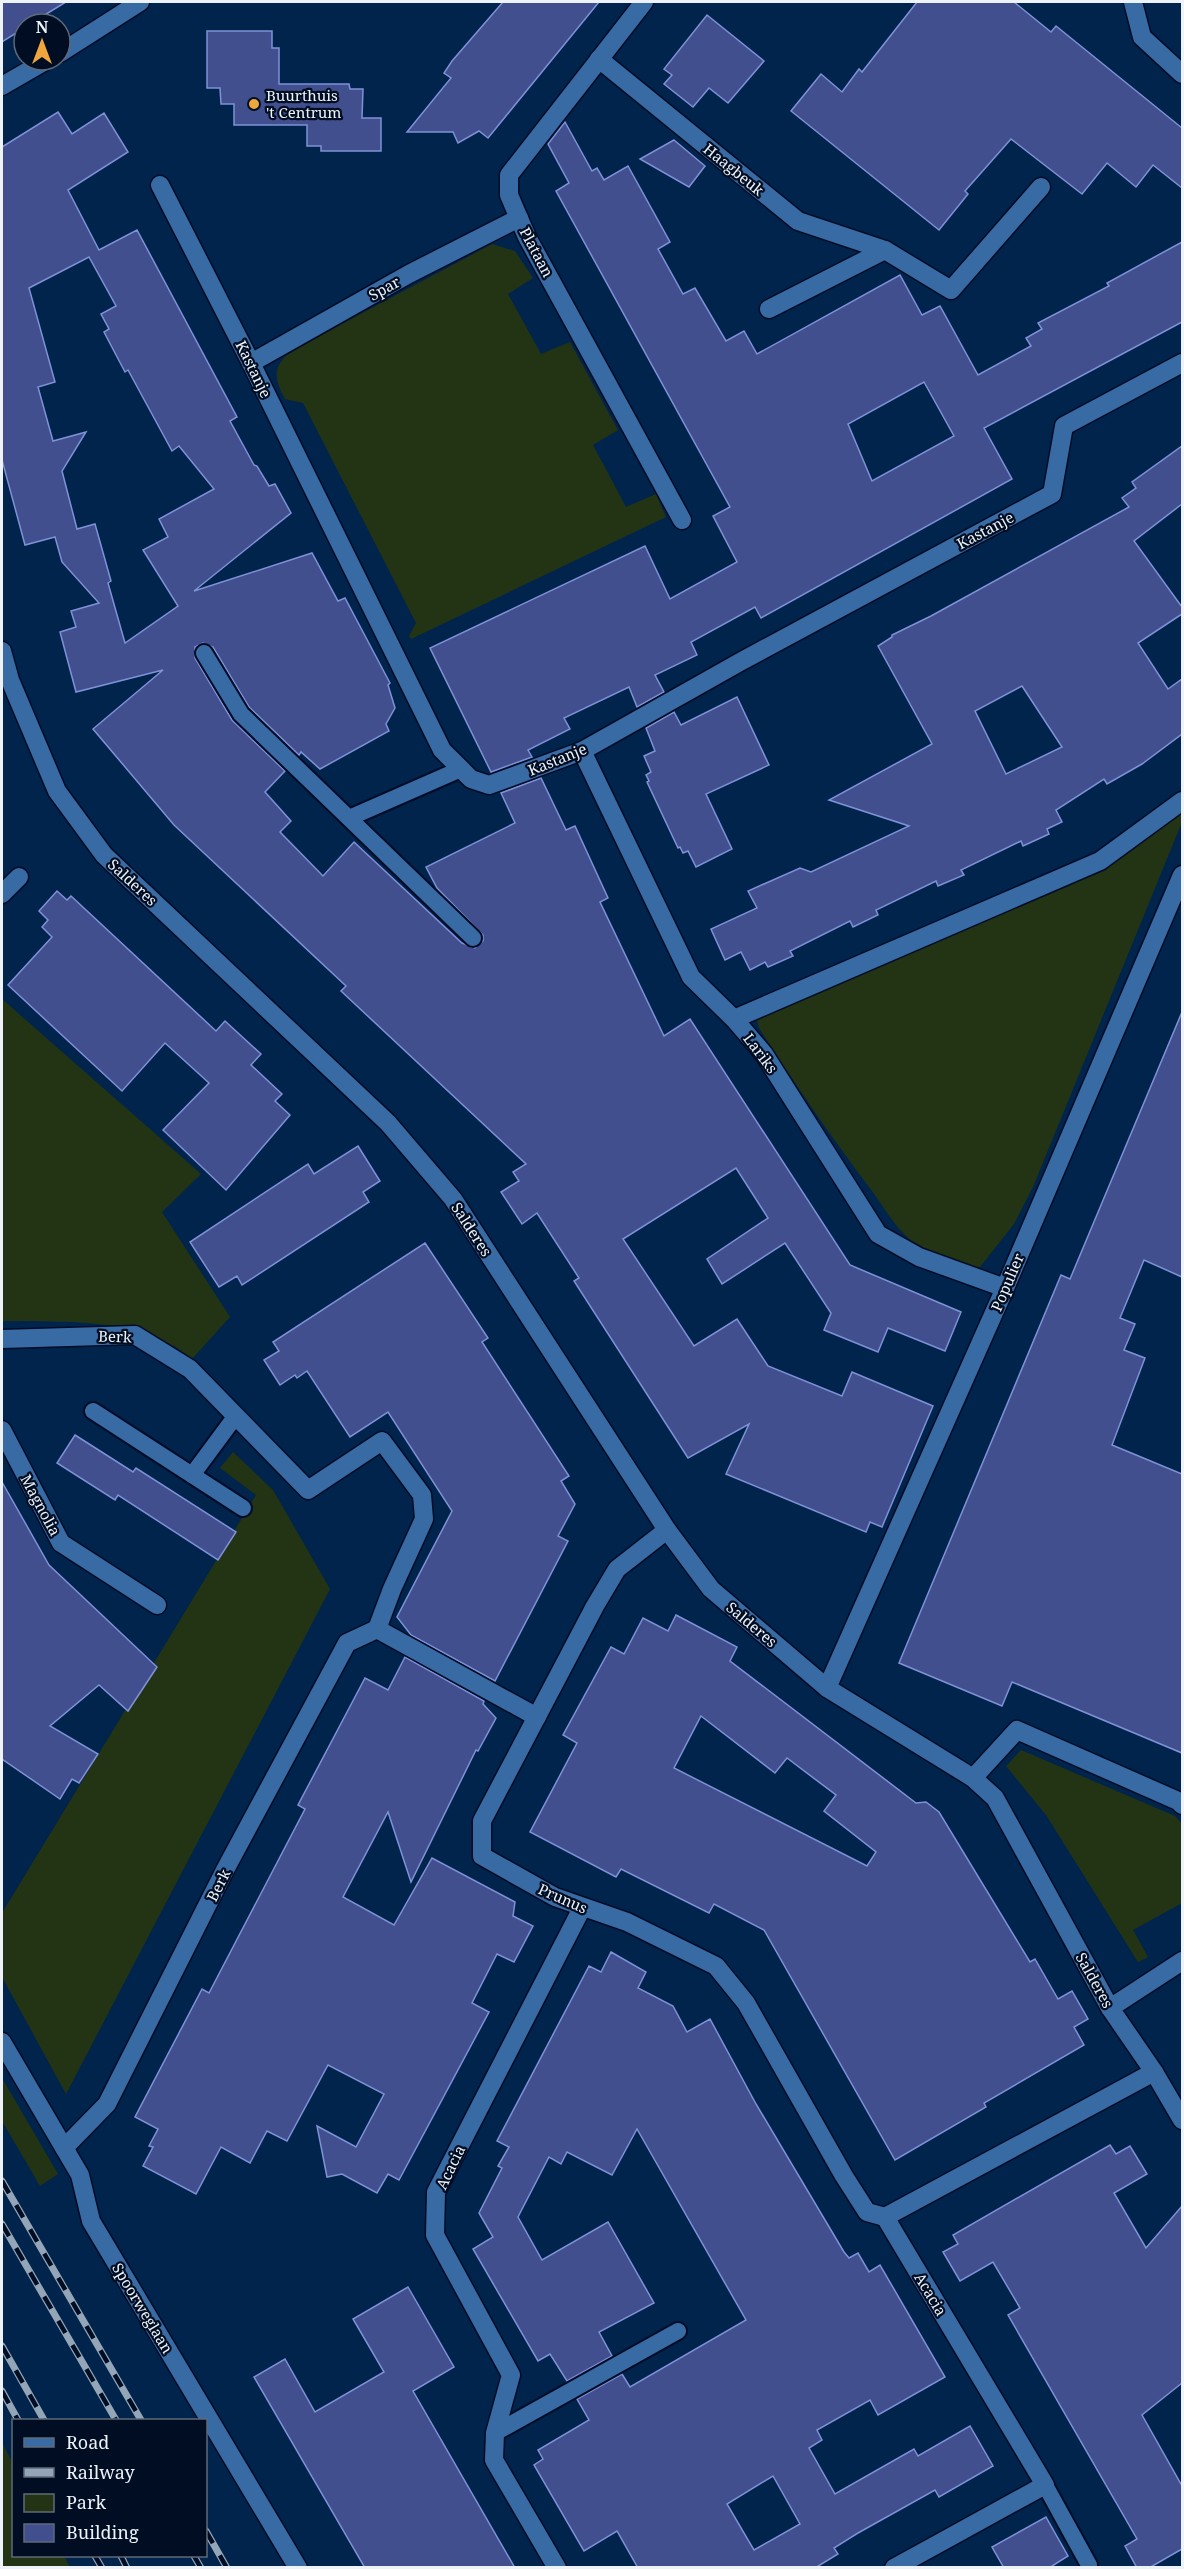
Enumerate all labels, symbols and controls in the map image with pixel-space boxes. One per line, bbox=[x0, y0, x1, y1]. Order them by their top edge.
north arrow bbox=[12, 12, 72, 72]
text: N bbox=[36, 16, 49, 38]
place label: Buurthuis 't Centrum bbox=[266, 85, 341, 122]
marker: Buurthuis 't Centrum bbox=[247, 97, 261, 111]
street label: Haagbeuk bbox=[700, 138, 769, 200]
street label: Plataan bbox=[515, 223, 559, 281]
street label: Spar bbox=[365, 271, 403, 305]
street label: Kastanje bbox=[232, 337, 276, 401]
street label: Kastanje bbox=[953, 507, 1017, 553]
street label: Kastanje bbox=[525, 738, 589, 780]
street label: Salderes bbox=[104, 854, 162, 910]
street label: Lariks bbox=[739, 1029, 783, 1077]
street label: Salderes bbox=[447, 1198, 497, 1260]
street label: Populier bbox=[986, 1250, 1028, 1314]
street label: Berk bbox=[98, 1325, 132, 1347]
street label: Magnolia bbox=[16, 1471, 66, 1539]
street label: Salderes bbox=[722, 1597, 782, 1651]
street label: Berk bbox=[201, 1865, 235, 1905]
street label: Prunus bbox=[535, 1878, 591, 1918]
street label: Salderes bbox=[1072, 1949, 1118, 2011]
street label: Acacia bbox=[431, 2142, 469, 2192]
street label: Spoorweglaan bbox=[108, 2259, 178, 2357]
street label: Acacia bbox=[910, 2269, 952, 2319]
legend bbox=[12, 2419, 207, 2557]
text: Road bbox=[66, 2430, 109, 2454]
text: Railway bbox=[66, 2460, 136, 2484]
text: Park bbox=[66, 2490, 106, 2514]
text: Building bbox=[66, 2520, 139, 2544]

